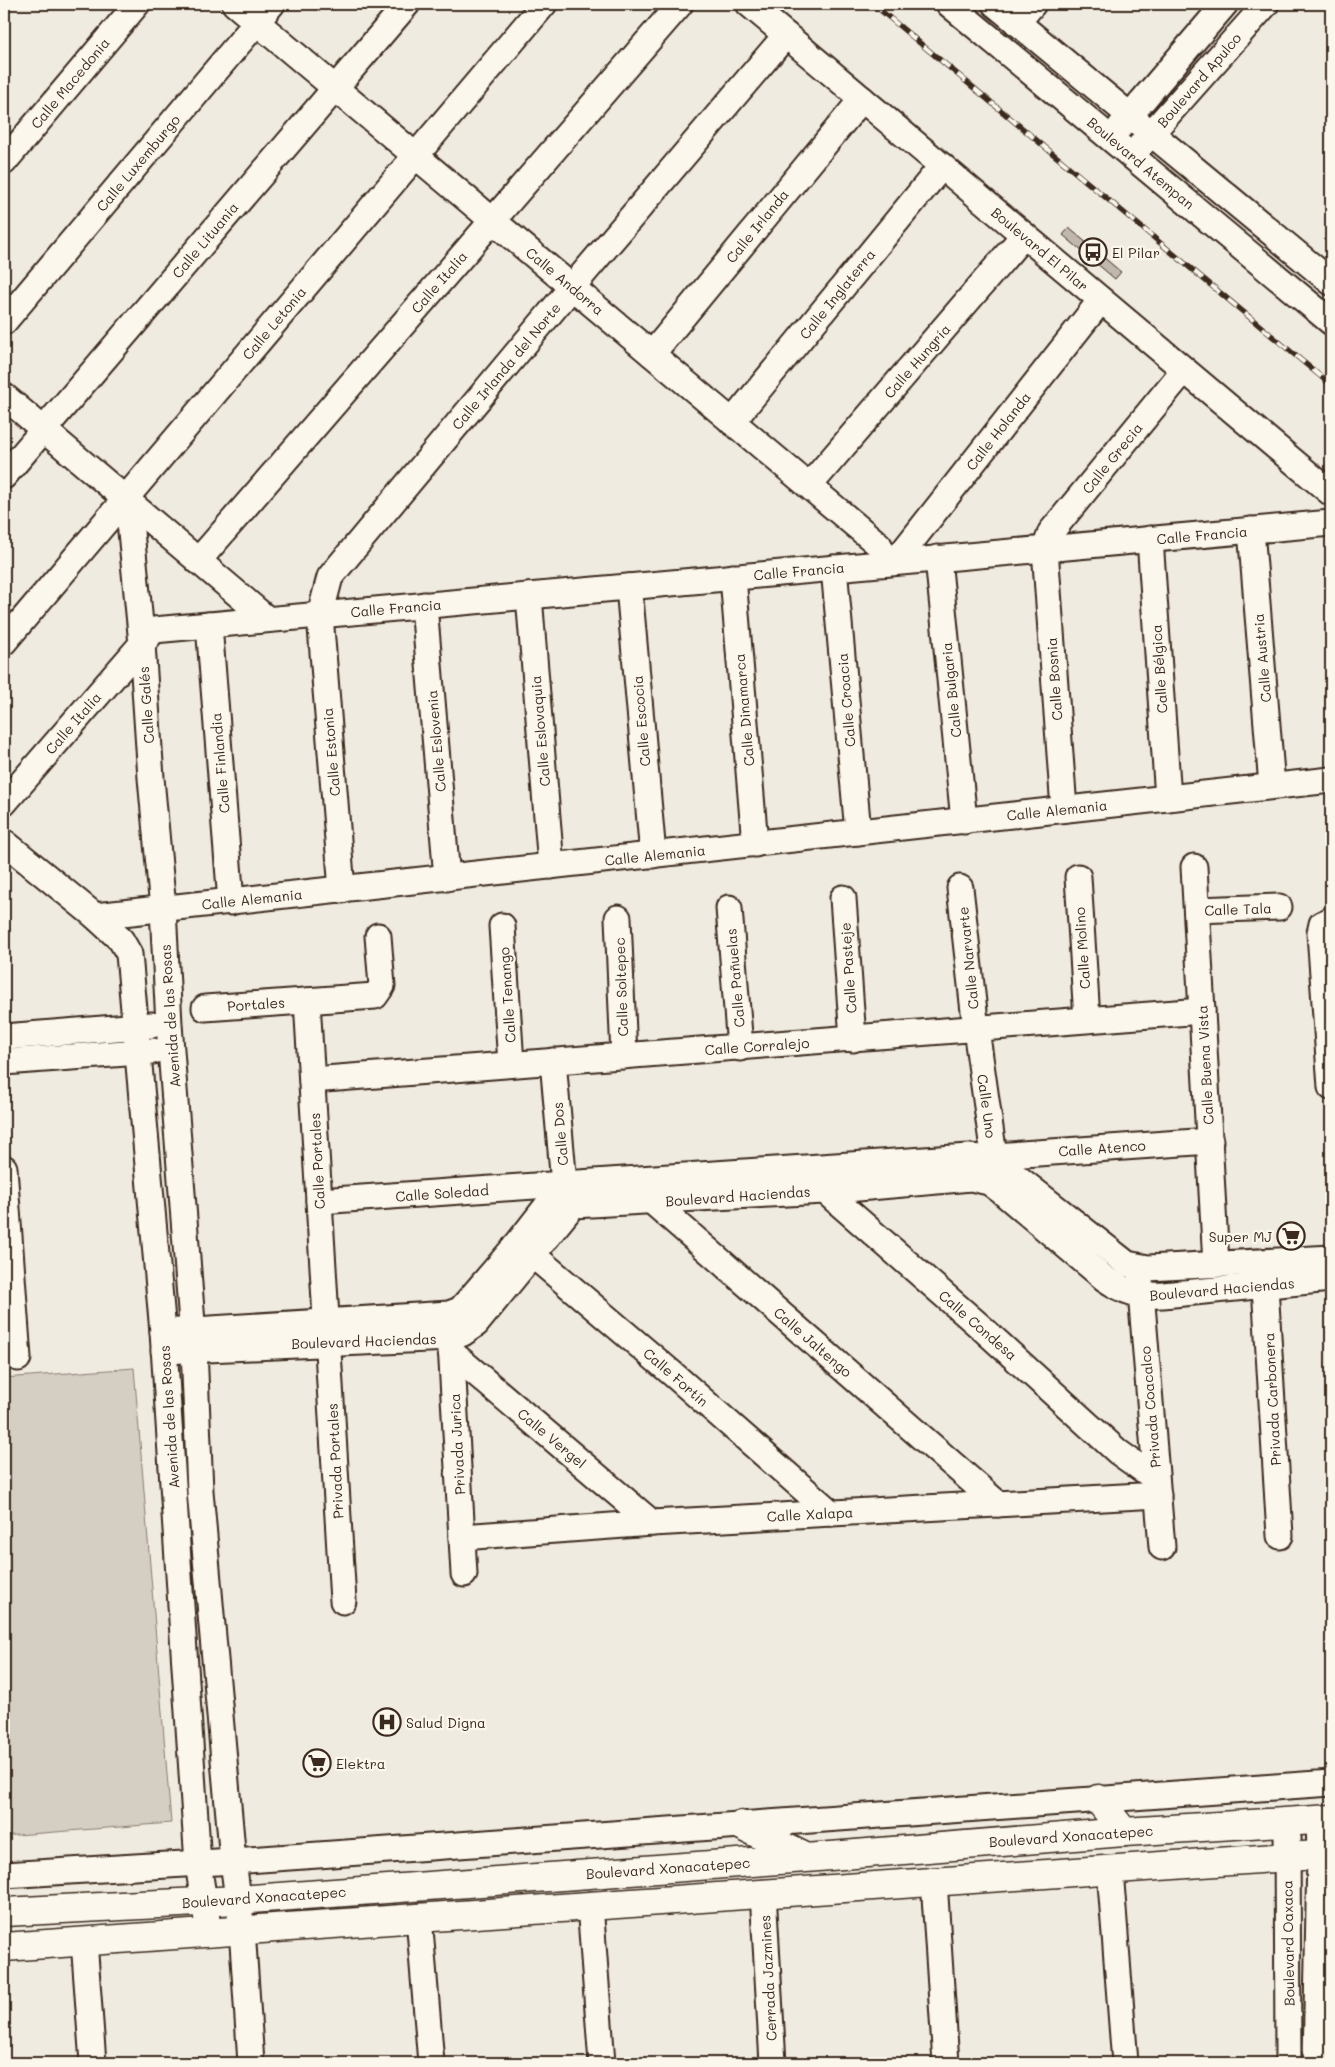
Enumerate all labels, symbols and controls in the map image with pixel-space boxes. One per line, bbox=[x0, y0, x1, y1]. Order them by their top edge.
street label: Boulevard Apulco bbox=[1153, 29, 1245, 131]
street label: Calle Macedonia bbox=[26, 33, 114, 133]
street label: Calle Luxemburgo bbox=[92, 111, 184, 215]
street label: Boulevard Atempan bbox=[1084, 113, 1198, 213]
street label: Calle Irlanda bbox=[721, 185, 793, 267]
street label: Calle Lituania bbox=[168, 198, 242, 282]
street label: Boulevard El Pilar bbox=[987, 203, 1093, 295]
bus stop icon: El Pilar bbox=[1078, 237, 1108, 267]
street label: Calle Andorra bbox=[522, 243, 608, 319]
place label: El Pilar bbox=[1112, 243, 1160, 262]
street label: Calle Inglaterra bbox=[795, 245, 879, 343]
street label: Calle Italia bbox=[407, 247, 471, 317]
street label: Calle Letonia bbox=[238, 282, 310, 364]
street label: Calle Irlanda del Norte bbox=[447, 299, 565, 433]
street label: Calle Hungría bbox=[879, 320, 955, 402]
street label: Calle Holanda bbox=[961, 388, 1035, 474]
street label: Calle Grecia bbox=[1077, 419, 1147, 497]
street label: Calle Francia bbox=[1156, 522, 1248, 548]
street label: Calle Francia bbox=[753, 558, 845, 584]
street label: Calle Francia bbox=[350, 595, 442, 621]
street label: Calle Austria bbox=[1249, 613, 1275, 703]
street label: Calle Bélgica bbox=[1146, 624, 1172, 714]
street label: Calle Bosnia bbox=[1042, 637, 1066, 721]
street label: Calle Bulgaria bbox=[937, 641, 965, 739]
street label: Calle Croacia bbox=[832, 652, 860, 748]
street label: Calle Dinamarca bbox=[730, 653, 758, 767]
street label: Calle Galés bbox=[134, 666, 158, 744]
street label: Calle Eslovaquia bbox=[526, 675, 554, 787]
street label: Calle Escocia bbox=[628, 675, 654, 767]
street label: Calle Italia bbox=[41, 688, 105, 758]
street label: Calle Eslovenia bbox=[422, 689, 450, 793]
street label: Calle Estonia bbox=[318, 707, 344, 797]
street label: Calle Finlandia bbox=[206, 712, 234, 814]
street label: Calle Alemania bbox=[1006, 795, 1108, 825]
street label: Calle Alemania bbox=[604, 840, 706, 870]
street label: Calle Alemania bbox=[201, 884, 303, 914]
street label: Calle Tala bbox=[1204, 898, 1272, 920]
street label: Calle Narvarte bbox=[953, 906, 983, 1010]
street label: Calle Molino bbox=[1070, 906, 1094, 990]
street label: Calle Pasteje bbox=[835, 922, 861, 1014]
street label: Calle Pañuelas bbox=[721, 928, 749, 1028]
street label: Calle Soltepec bbox=[610, 937, 632, 1037]
street label: Avenida de las Rosas bbox=[156, 944, 184, 1088]
street label: Calle Tenango bbox=[494, 946, 520, 1044]
street label: Portales bbox=[227, 993, 285, 1015]
street label: Calle Buena Vista bbox=[1192, 1005, 1218, 1125]
street label: Calle Corralejo bbox=[704, 1033, 810, 1059]
street label: Calle Uno bbox=[973, 1073, 1001, 1139]
street label: Calle Dos bbox=[548, 1101, 572, 1167]
street label: Calle Portales bbox=[305, 1112, 329, 1210]
street label: Calle Atenco bbox=[1058, 1135, 1146, 1161]
street label: Calle Soledad bbox=[395, 1180, 490, 1206]
street label: Boulevard Haciendas bbox=[665, 1181, 811, 1211]
supermarket icon: Super MJ bbox=[1276, 1221, 1306, 1251]
place label: Super MJ bbox=[1209, 1227, 1272, 1246]
street label: Boulevard Haciendas bbox=[1149, 1273, 1295, 1305]
street label: Calle Condesa bbox=[935, 1286, 1021, 1364]
street label: Calle Jaltengo bbox=[770, 1303, 856, 1381]
street label: Boulevard Haciendas bbox=[291, 1329, 437, 1353]
street label: Privada Carbonera bbox=[1259, 1332, 1285, 1466]
street label: Calle Fortín bbox=[639, 1343, 713, 1411]
street label: Avenida de las Rosas bbox=[155, 1345, 183, 1489]
street label: Privada Coacalco bbox=[1135, 1345, 1165, 1469]
street label: Privada Jurica bbox=[445, 1393, 469, 1495]
street label: Privada Portales bbox=[322, 1403, 348, 1519]
street label: Calle Vergel bbox=[514, 1404, 590, 1472]
street label: Calle Xalapa bbox=[766, 1502, 854, 1526]
hospital icon: Salud Digna bbox=[372, 1707, 402, 1737]
place label: Salud Digna bbox=[406, 1713, 486, 1732]
supermarket icon: Elektra bbox=[302, 1748, 332, 1778]
place label: Elektra bbox=[336, 1754, 386, 1773]
street label: Boulevard Xonacatepec bbox=[988, 1821, 1154, 1851]
street label: Boulevard Xonacatepec bbox=[585, 1853, 751, 1883]
street label: Boulevard Oaxaca bbox=[1277, 1880, 1299, 2006]
street label: Boulevard Xonacatepec bbox=[181, 1882, 347, 1912]
street label: Cerrada Jazmines bbox=[755, 1914, 781, 2042]

